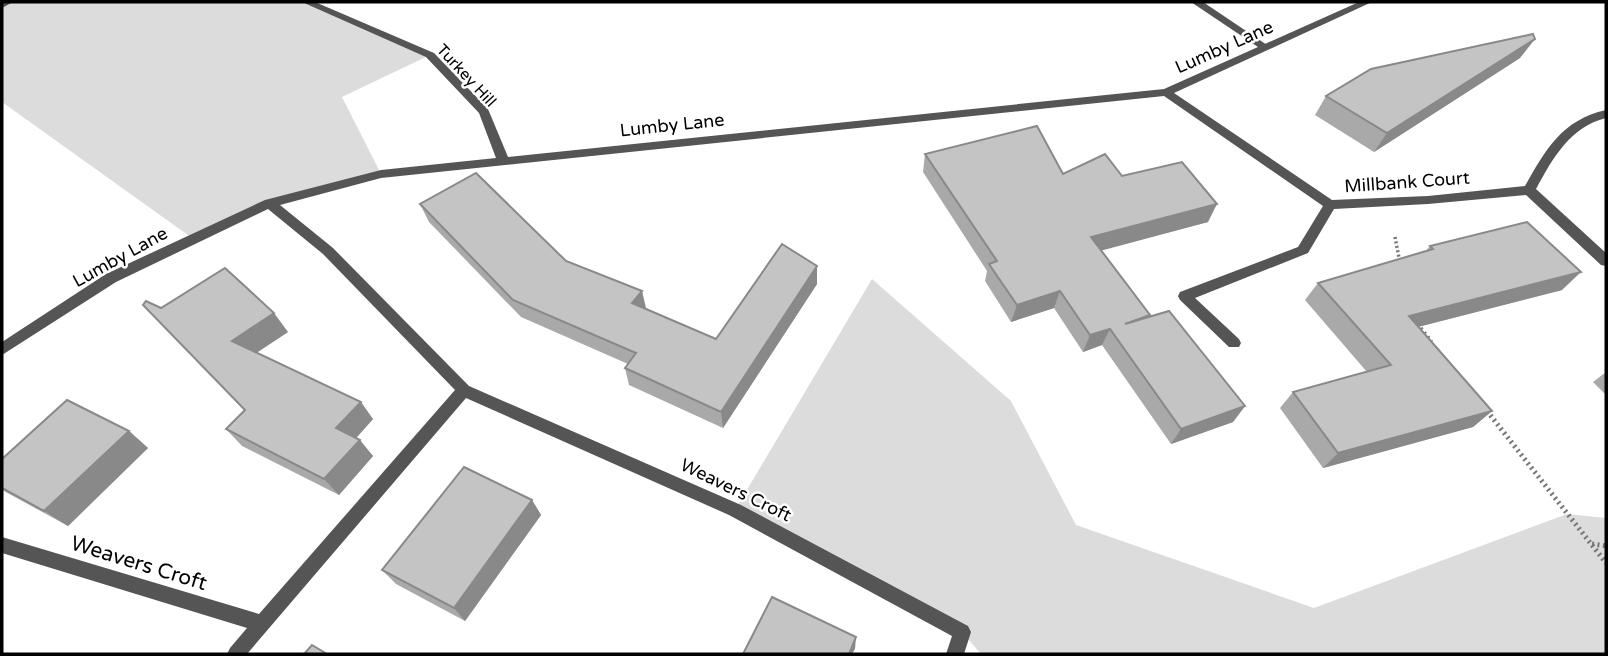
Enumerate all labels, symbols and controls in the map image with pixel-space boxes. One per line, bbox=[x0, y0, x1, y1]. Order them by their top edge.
street label: Lumby Lane bbox=[1172, 16, 1276, 78]
street label: Turkey Hill bbox=[432, 40, 500, 111]
street label: Lumby Lane bbox=[619, 109, 725, 141]
street label: Millbank Court bbox=[1344, 167, 1470, 197]
street label: Lumby Lane bbox=[69, 222, 171, 292]
street label: Weavers Croft bbox=[677, 454, 795, 526]
street label: Weavers Croft bbox=[68, 531, 210, 596]

